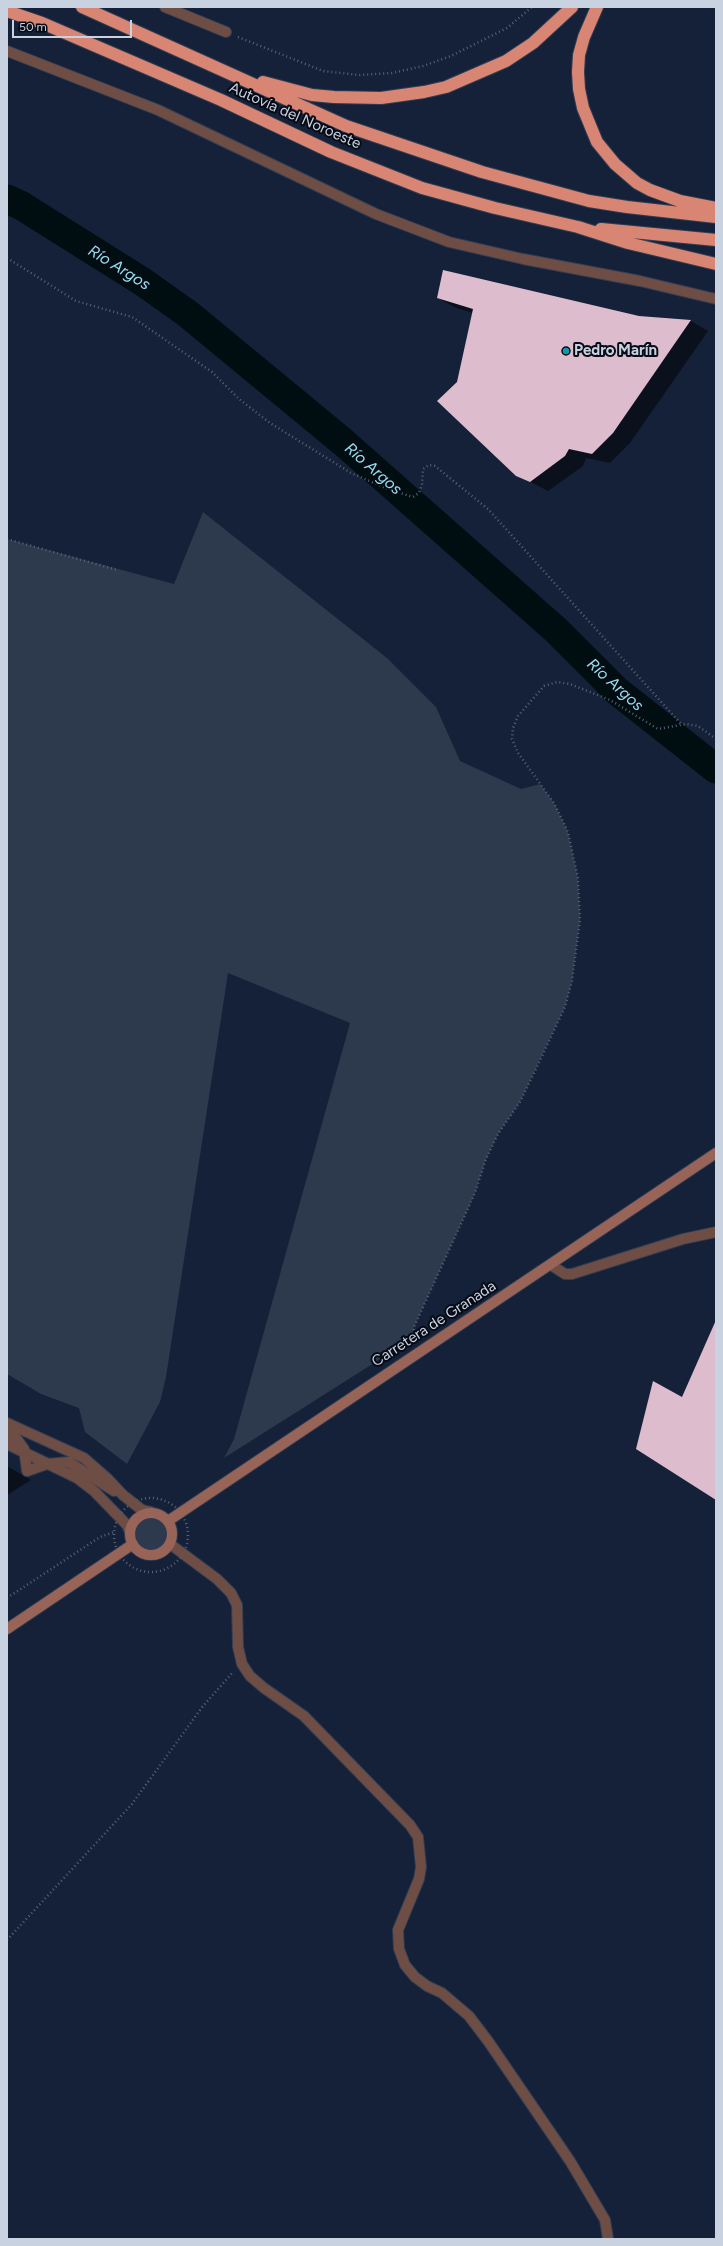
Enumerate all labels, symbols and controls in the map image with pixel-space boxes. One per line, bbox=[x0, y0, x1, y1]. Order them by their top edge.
scale bar bbox=[14, 12, 134, 38]
text: 50 m bbox=[19, 20, 47, 34]
street label: Autovía del Noroeste bbox=[226, 79, 364, 153]
water label: Río Argos bbox=[84, 241, 154, 295]
place label: Pedro Marín bbox=[574, 342, 657, 360]
marker: Pedro Marín bbox=[561, 346, 571, 356]
water label: Río Argos bbox=[340, 439, 406, 499]
water label: Río Argos bbox=[583, 655, 647, 715]
street label: Carretera de Granada bbox=[369, 1277, 499, 1371]

